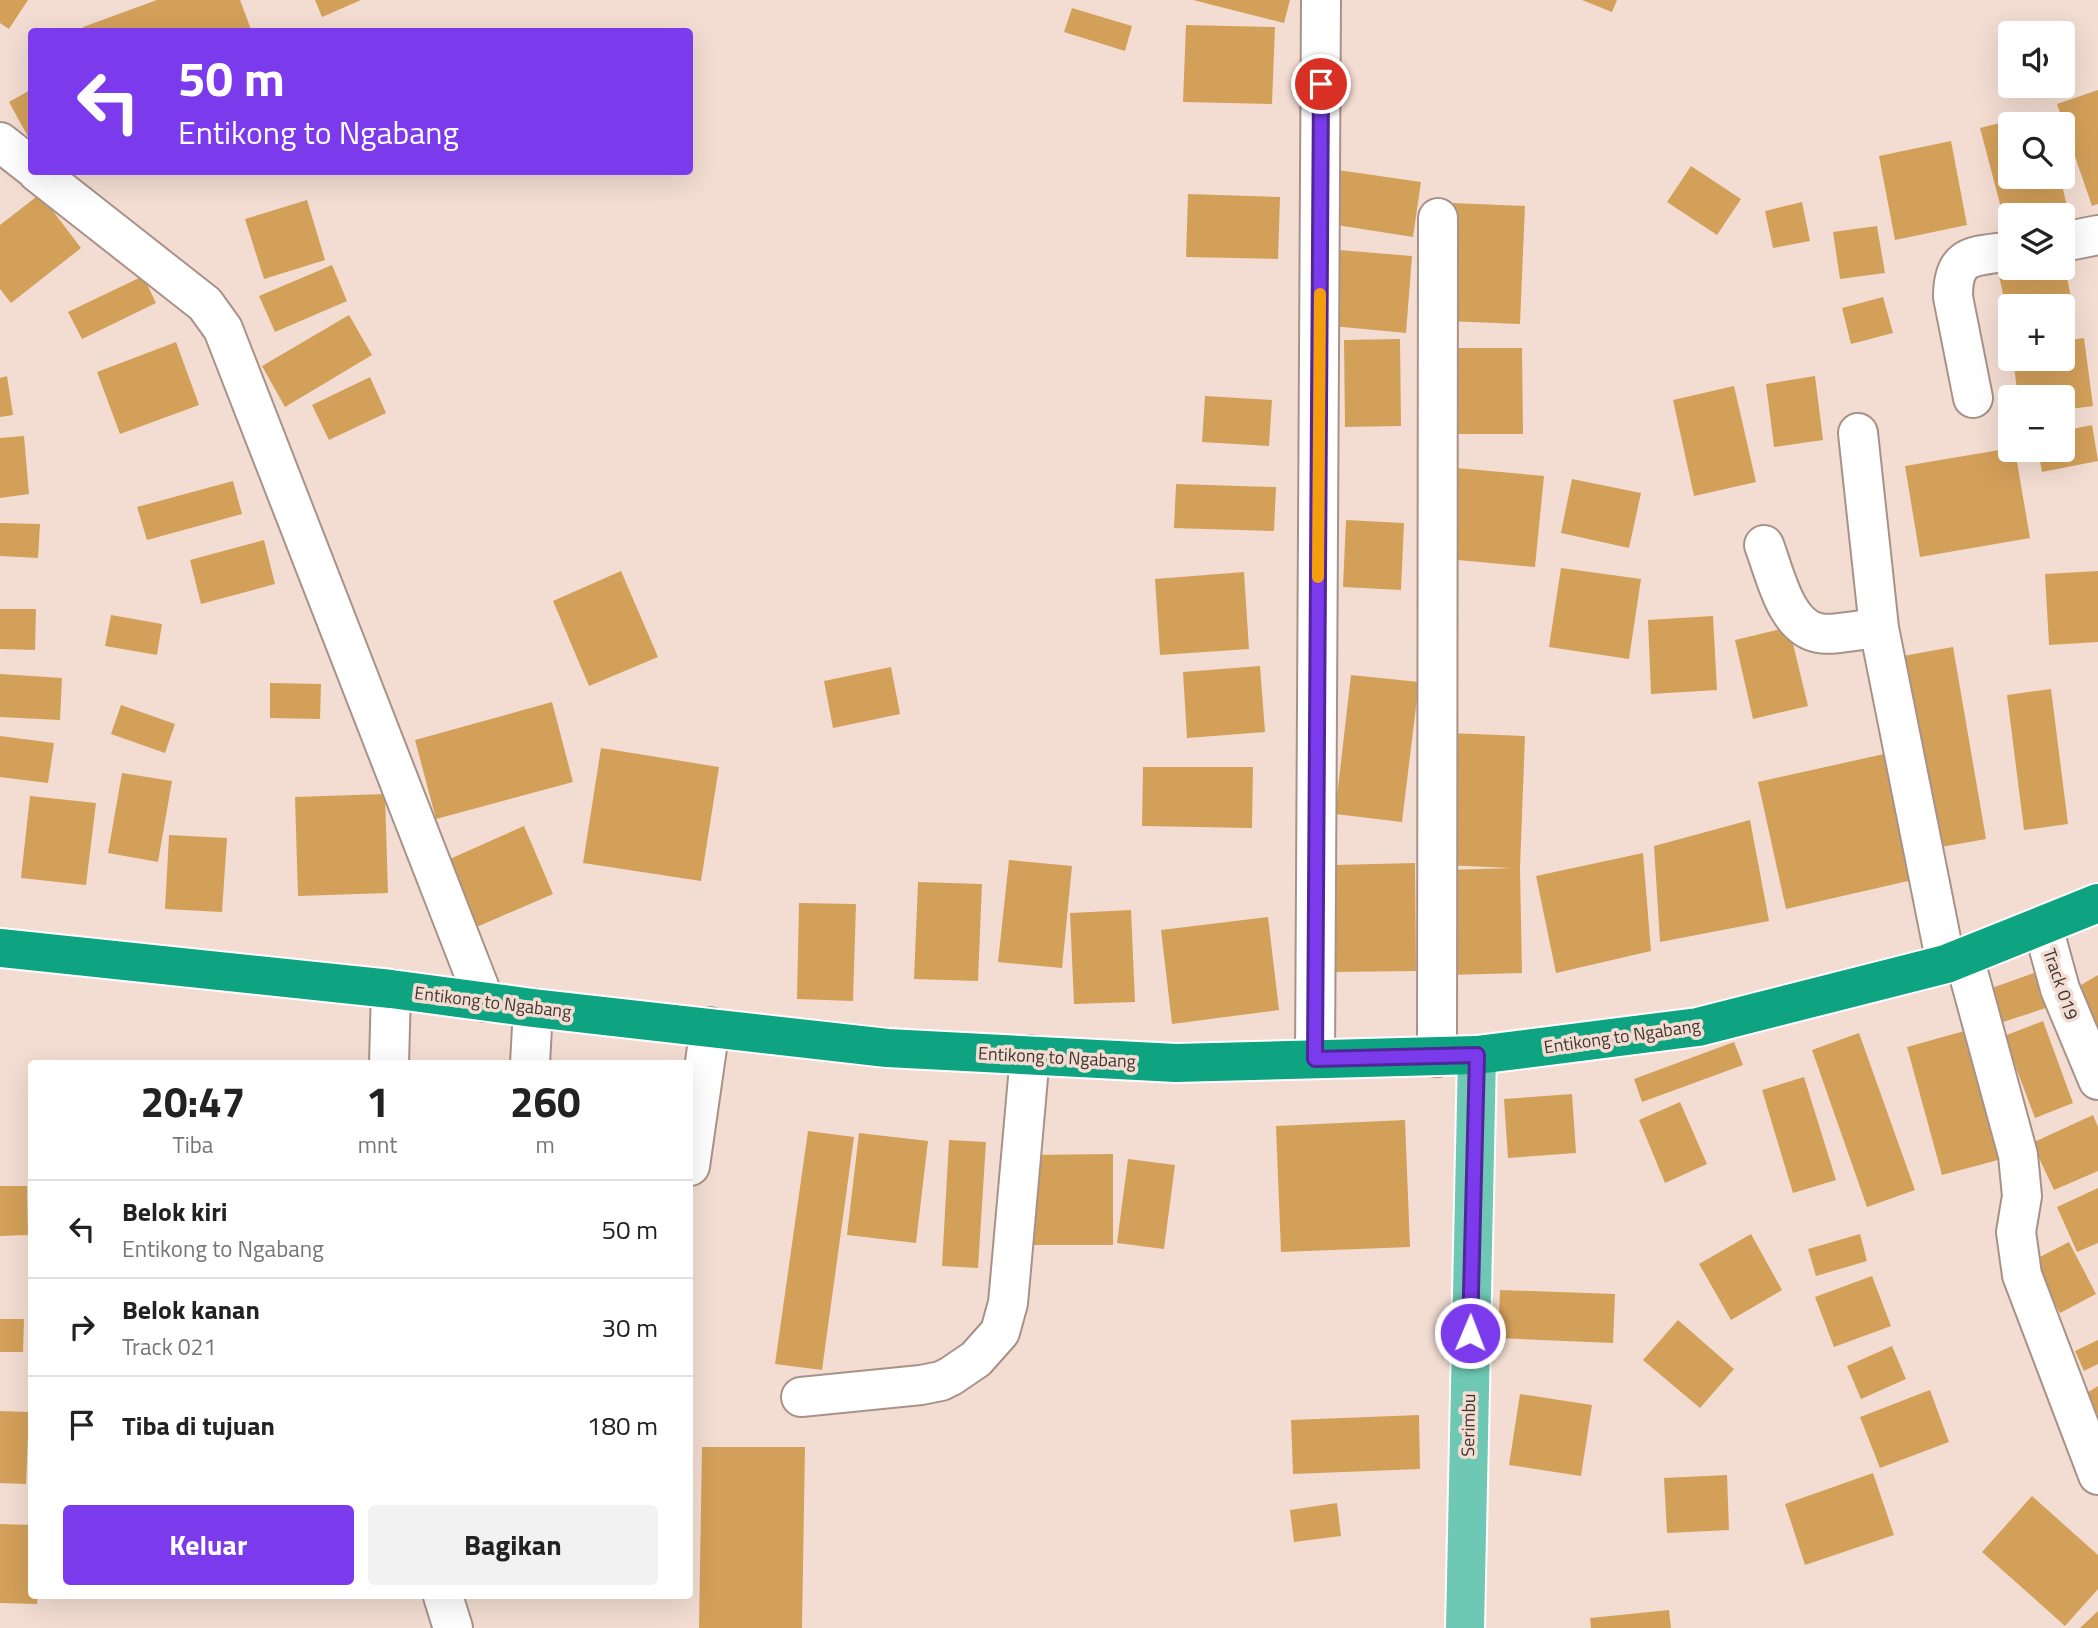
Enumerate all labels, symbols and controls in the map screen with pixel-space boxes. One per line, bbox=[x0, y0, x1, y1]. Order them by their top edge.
map controls bbox=[1998, 21, 2075, 462]
button: sound bbox=[1998, 21, 2075, 98]
text: 50 m bbox=[178, 40, 285, 115]
pin bbox=[1291, 54, 1351, 114]
icon: left bbox=[63, 56, 154, 147]
icon: arrive bbox=[1302, 65, 1340, 103]
text: Entikong to Ngabang bbox=[178, 108, 459, 156]
button: search bbox=[1998, 112, 2075, 189]
button: layers bbox=[1998, 203, 2075, 280]
button: + bbox=[1998, 294, 2075, 371]
button: − bbox=[1998, 385, 2075, 462]
street label: Track 019 bbox=[2036, 945, 2086, 1023]
street label: Entikong to Ngabang bbox=[413, 979, 573, 1025]
street label: Entikong to Ngabang bbox=[1542, 1012, 1702, 1060]
street label: Entikong to Ngabang bbox=[977, 1039, 1137, 1075]
text: 20:47 bbox=[141, 1069, 245, 1133]
text: 1 bbox=[366, 1069, 389, 1133]
text: 260 bbox=[510, 1069, 581, 1133]
text: Tiba bbox=[173, 1127, 213, 1162]
text: mnt bbox=[358, 1127, 397, 1162]
text: m bbox=[536, 1127, 555, 1162]
text: Belok kiri bbox=[122, 1192, 228, 1231]
icon: left bbox=[63, 1210, 101, 1248]
text: 50 m bbox=[601, 1210, 658, 1249]
text: Entikong to Ngabang bbox=[122, 1231, 324, 1266]
text: Belok kanan bbox=[122, 1290, 260, 1329]
position arrow bbox=[1433, 1296, 1507, 1370]
icon: right bbox=[63, 1308, 101, 1346]
text: 30 m bbox=[601, 1308, 658, 1347]
text: Track 021 bbox=[122, 1329, 216, 1364]
street label: Serimbu bbox=[1454, 1393, 1482, 1457]
icon: arrive bbox=[63, 1406, 101, 1444]
text: Tiba di tujuan bbox=[122, 1406, 275, 1445]
text: 180 m bbox=[587, 1406, 658, 1445]
button: Keluar bbox=[63, 1505, 354, 1585]
button: Bagikan bbox=[368, 1505, 658, 1585]

